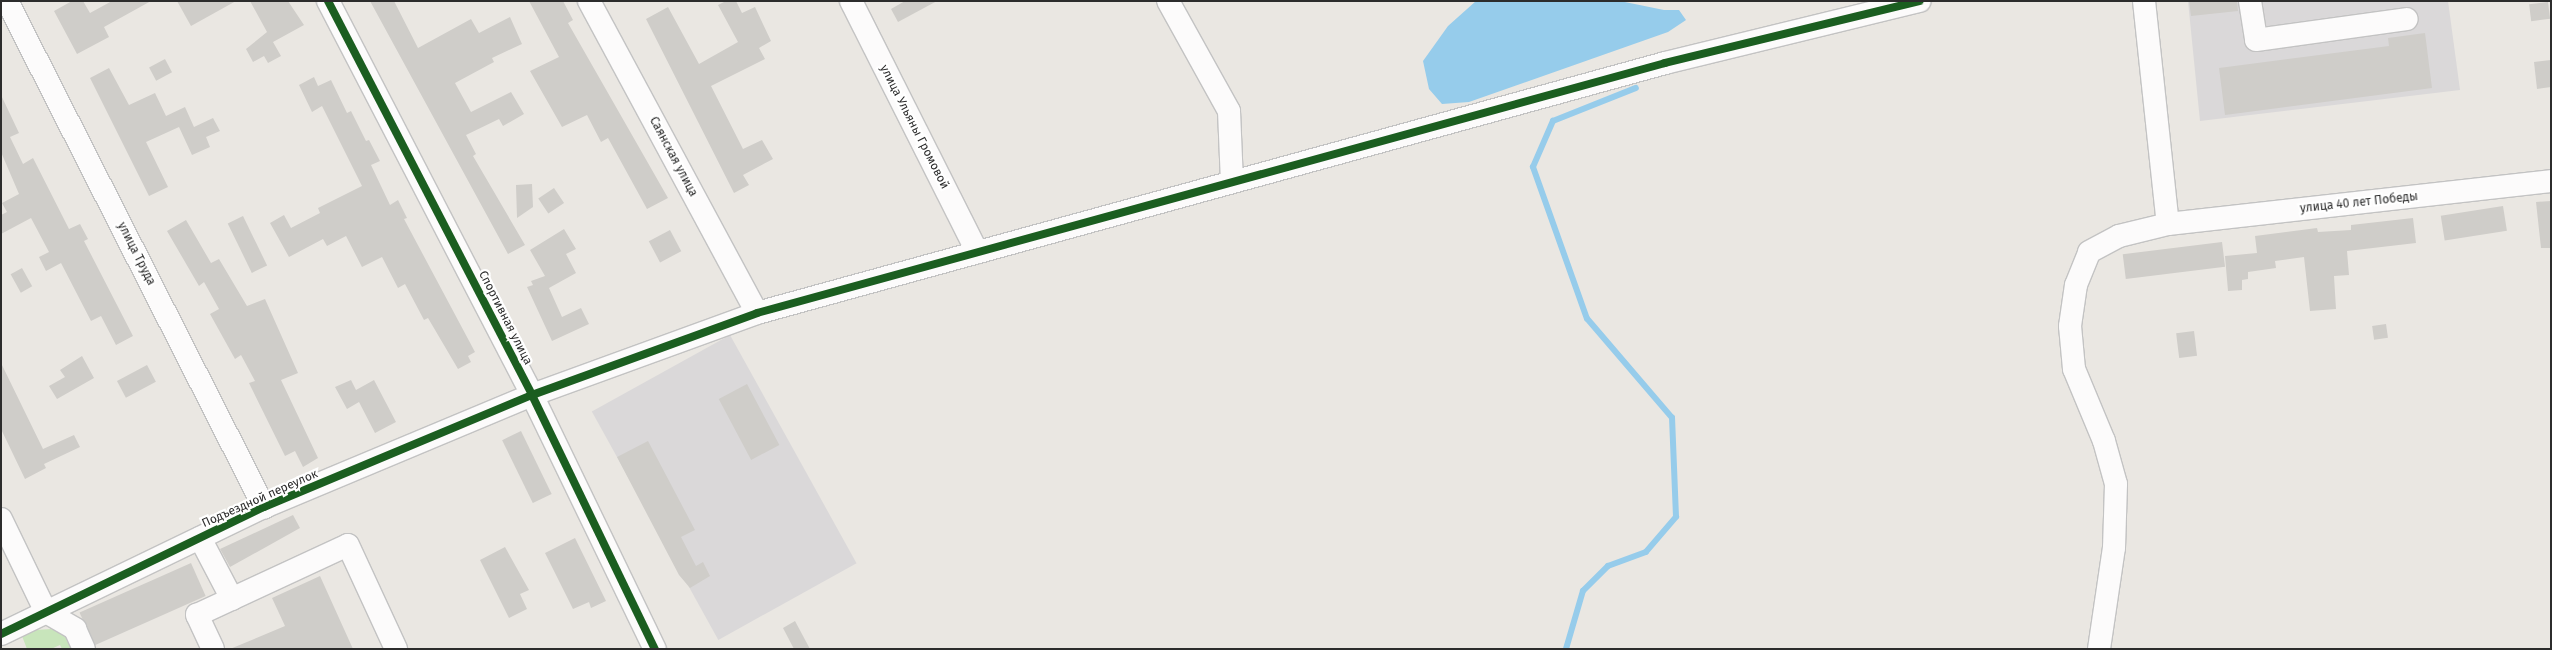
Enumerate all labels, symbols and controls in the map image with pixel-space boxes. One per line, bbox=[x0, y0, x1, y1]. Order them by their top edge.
street label: улица Ульяны Громовой bbox=[876, 62, 952, 192]
street label: Саянская улица bbox=[646, 115, 700, 199]
street label: улица 40 лет Победы bbox=[2299, 190, 2419, 216]
street label: улица Труда bbox=[114, 220, 158, 288]
street label: Спортивная улица bbox=[475, 269, 535, 367]
street label: Подъездной переулок bbox=[200, 467, 320, 531]

